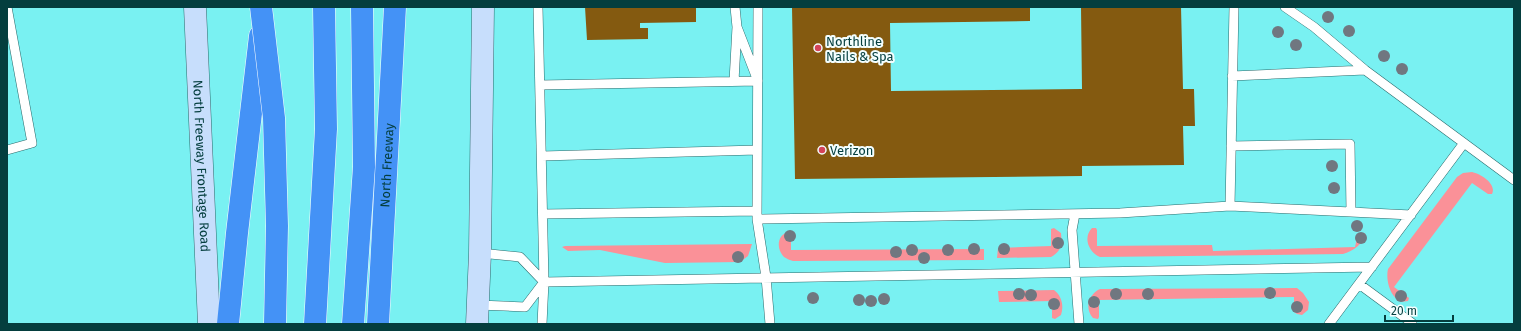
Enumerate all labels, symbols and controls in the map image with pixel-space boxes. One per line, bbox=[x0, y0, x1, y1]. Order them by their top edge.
place label: Northline Nails & Spa bbox=[826, 34, 894, 64]
marker: Northline Nails & Spa bbox=[813, 43, 823, 53]
street label: North Freeway Frontage Road bbox=[191, 79, 213, 252]
street label: North Freeway bbox=[377, 122, 396, 208]
place label: Verizon bbox=[830, 143, 873, 158]
marker: Verizon bbox=[817, 145, 827, 155]
scale bar bbox=[1385, 297, 1453, 323]
text: 20 m bbox=[1391, 304, 1417, 318]

